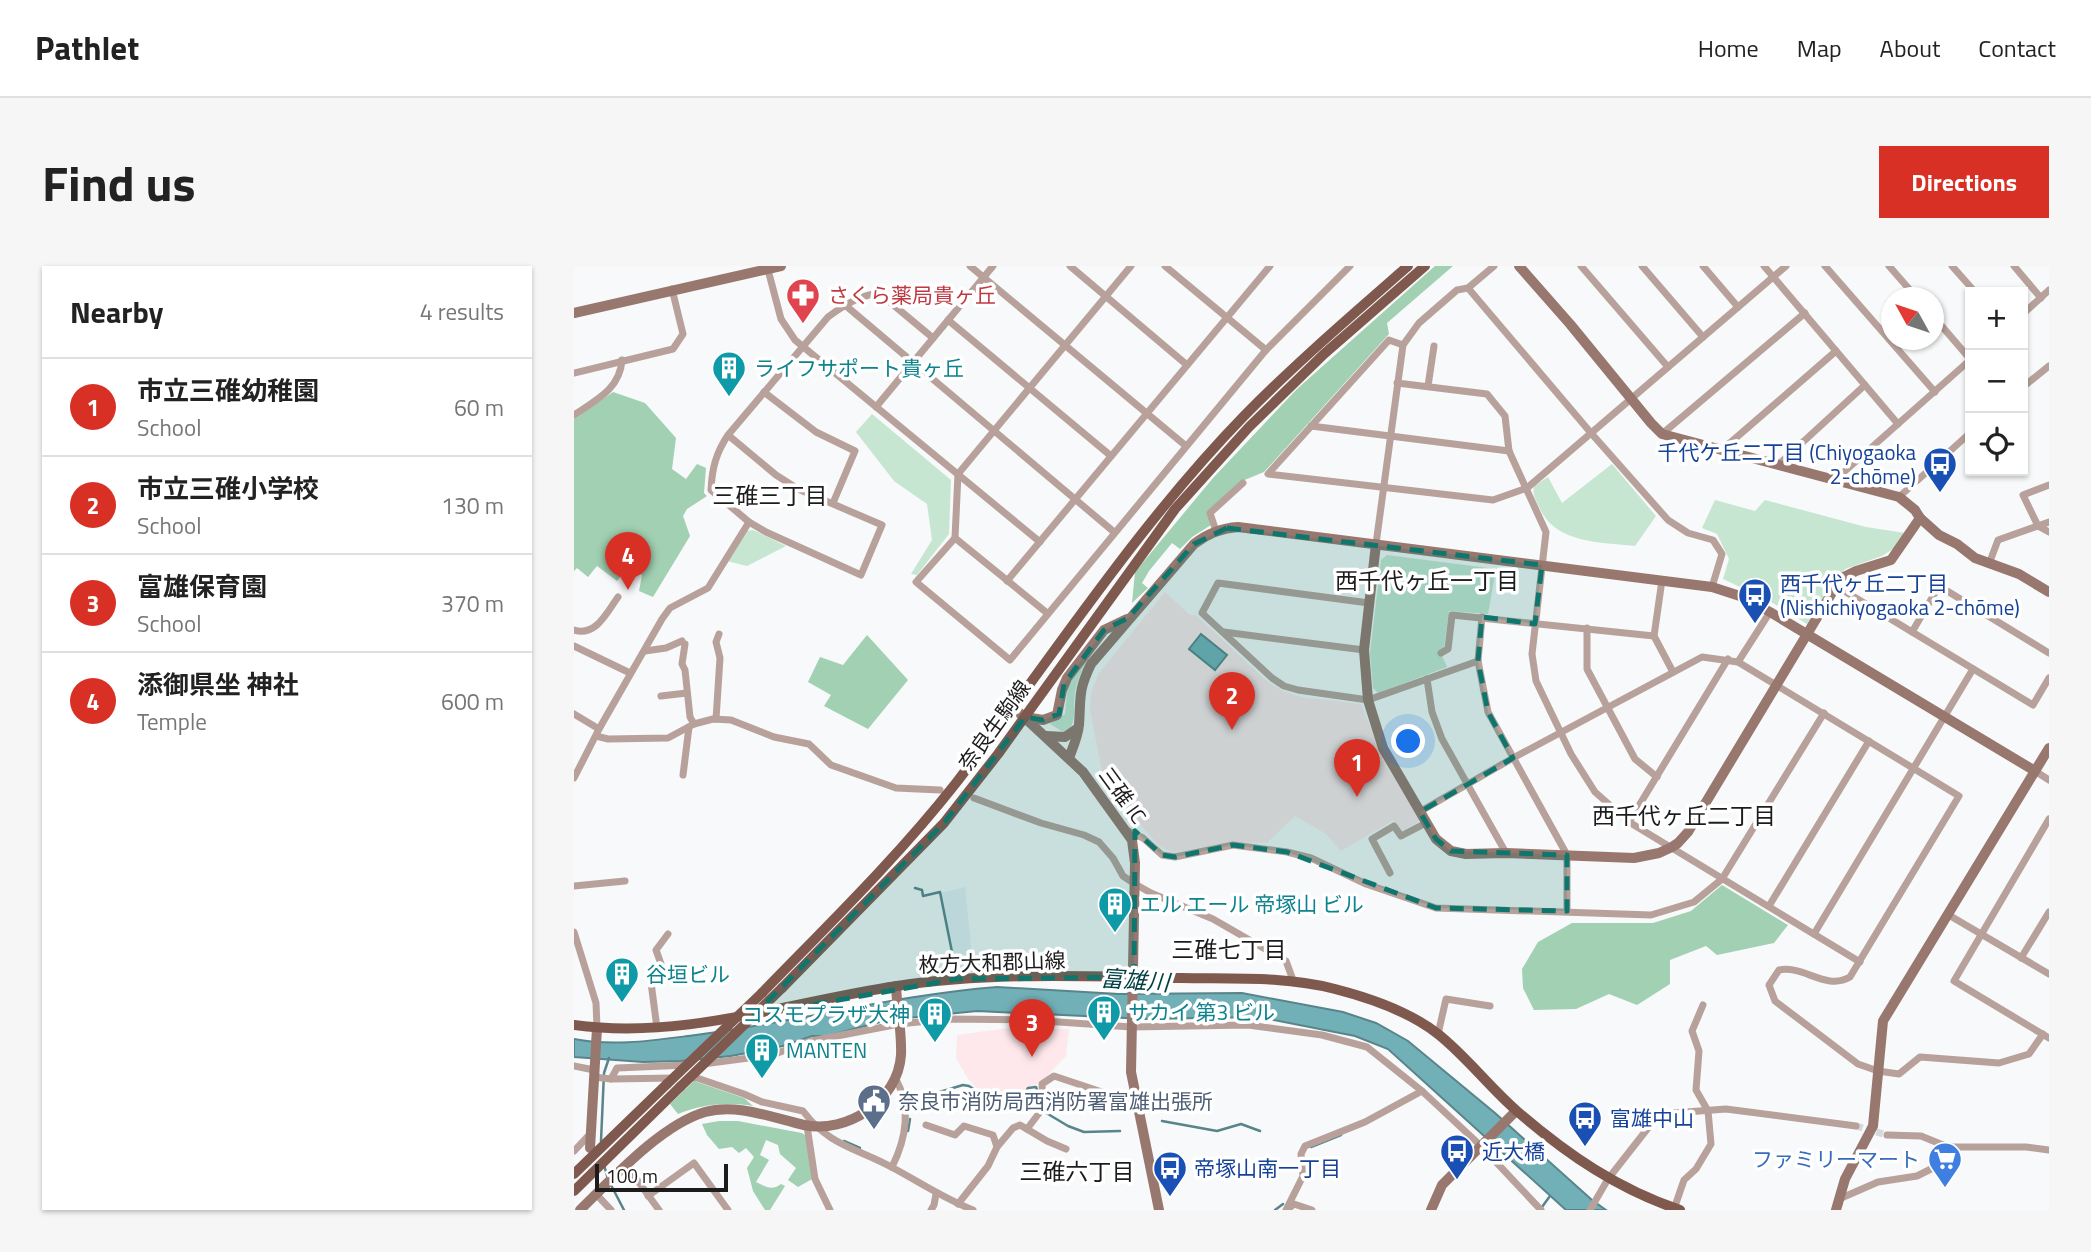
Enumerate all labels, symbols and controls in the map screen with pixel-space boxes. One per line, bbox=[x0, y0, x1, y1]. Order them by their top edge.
text: Pathlet bbox=[35, 23, 139, 73]
text: Home bbox=[1698, 30, 1759, 66]
text: Map bbox=[1797, 30, 1842, 66]
text: About bbox=[1880, 30, 1940, 66]
text: Contact bbox=[1978, 30, 2056, 66]
text: Find us bbox=[42, 145, 196, 220]
button: Directions bbox=[1879, 146, 2049, 218]
pharmacy icon: さくら薬局貴ヶ丘 bbox=[784, 276, 822, 325]
place label: さくら薬局貴ヶ丘 bbox=[828, 279, 996, 311]
north arrow bbox=[1881, 287, 1944, 350]
map controls bbox=[1965, 287, 2028, 476]
button: + bbox=[1965, 287, 2028, 350]
text: Nearby bbox=[70, 289, 163, 335]
text: 4 results bbox=[420, 294, 504, 329]
building icon: ライフサポート貴ヶ丘 bbox=[710, 349, 748, 398]
button: − bbox=[1965, 350, 2028, 413]
place label: ライフサポート貴ヶ丘 bbox=[754, 352, 964, 384]
text: 市立三碓幼稚園 bbox=[137, 371, 319, 410]
text: 1 bbox=[87, 390, 99, 425]
text: 60 m bbox=[454, 390, 504, 425]
text: School bbox=[137, 410, 201, 445]
button: locate bbox=[1965, 413, 2028, 476]
place label: 千代ケ丘二丁目 (Chiyogaoka 2-chōme) bbox=[1658, 436, 1916, 492]
bus stop icon: 千代ケ丘二丁目 (Chiyogaoka 2-chōme) bbox=[1921, 445, 1959, 494]
text: 市立三碓小学校 bbox=[137, 469, 319, 508]
district label: 三碓三丁目 bbox=[713, 478, 828, 513]
text: 2 bbox=[87, 488, 99, 523]
text: 130 m bbox=[441, 488, 504, 523]
text: School bbox=[137, 508, 201, 543]
pin: 4 bbox=[605, 532, 651, 590]
district label: 西千代ヶ丘一丁目 bbox=[1335, 563, 1519, 598]
text: 富雄保育園 bbox=[137, 567, 267, 606]
place label: 西千代ヶ丘二丁目 (Nishichiyogaoka 2-chōme) bbox=[1780, 567, 2020, 623]
bus stop icon: 西千代ヶ丘二丁目 (Nishichiyogaoka 2-chōme) bbox=[1736, 576, 1774, 625]
text: 3 bbox=[87, 586, 99, 621]
text: 370 m bbox=[441, 586, 504, 621]
text: School bbox=[137, 606, 201, 641]
text: 添御県坐 神社 bbox=[137, 665, 299, 704]
pin: 2 bbox=[1209, 672, 1255, 730]
street label: 奈良生駒線 bbox=[950, 673, 1038, 777]
text: 4 bbox=[87, 684, 99, 719]
text: 600 m bbox=[441, 684, 504, 719]
text: Temple bbox=[137, 704, 207, 739]
your location bbox=[1391, 724, 1425, 758]
pin: 1 bbox=[1334, 739, 1380, 797]
street label: 三碓 IC bbox=[1091, 760, 1155, 830]
district label: 西千代ヶ丘二丁目 bbox=[1592, 798, 1776, 833]
building icon: エル エール 帝塚山 ビル bbox=[1096, 885, 1134, 934]
place label: エル エール 帝塚山 ビル bbox=[1140, 888, 1364, 920]
district label: 三碓七丁目 bbox=[1172, 932, 1287, 967]
street label: 枚方大和郡山線 bbox=[918, 943, 1066, 981]
building icon: 谷垣ビル bbox=[603, 955, 641, 1004]
place label: 谷垣ビル bbox=[646, 958, 730, 990]
water label: 富雄川 bbox=[1099, 960, 1174, 1000]
building icon: サカイ 第3 ビル bbox=[1085, 993, 1123, 1042]
building icon: コスモプラザ大神 bbox=[916, 995, 954, 1044]
place label: サカイ 第3 ビル bbox=[1128, 996, 1275, 1028]
place label: コスモプラザ大神 bbox=[742, 998, 910, 1030]
pin: 3 bbox=[1009, 999, 1055, 1057]
building icon: MANTEN bbox=[743, 1031, 781, 1080]
place label: MANTEN bbox=[786, 1034, 867, 1066]
public building icon: 奈良市消防局西消防署富雄出張所 bbox=[855, 1082, 893, 1131]
place label: 奈良市消防局西消防署富雄出張所 bbox=[898, 1085, 1213, 1117]
bus stop icon: 富雄中山 bbox=[1566, 1099, 1604, 1148]
place label: 富雄中山 bbox=[1610, 1102, 1694, 1134]
bus stop icon: 近大橋 bbox=[1438, 1132, 1476, 1181]
place label: 近大橋 bbox=[1482, 1135, 1545, 1167]
supermarket icon: ファミリーマート bbox=[1926, 1140, 1964, 1189]
place label: ファミリーマート bbox=[1752, 1143, 1920, 1175]
bus stop icon: 帝塚山南一丁目 bbox=[1151, 1149, 1189, 1198]
place label: 帝塚山南一丁目 bbox=[1194, 1152, 1341, 1184]
district label: 三碓六丁目 bbox=[1020, 1154, 1135, 1189]
scale bar bbox=[595, 1161, 728, 1193]
text: 100 m bbox=[606, 1161, 658, 1190]

